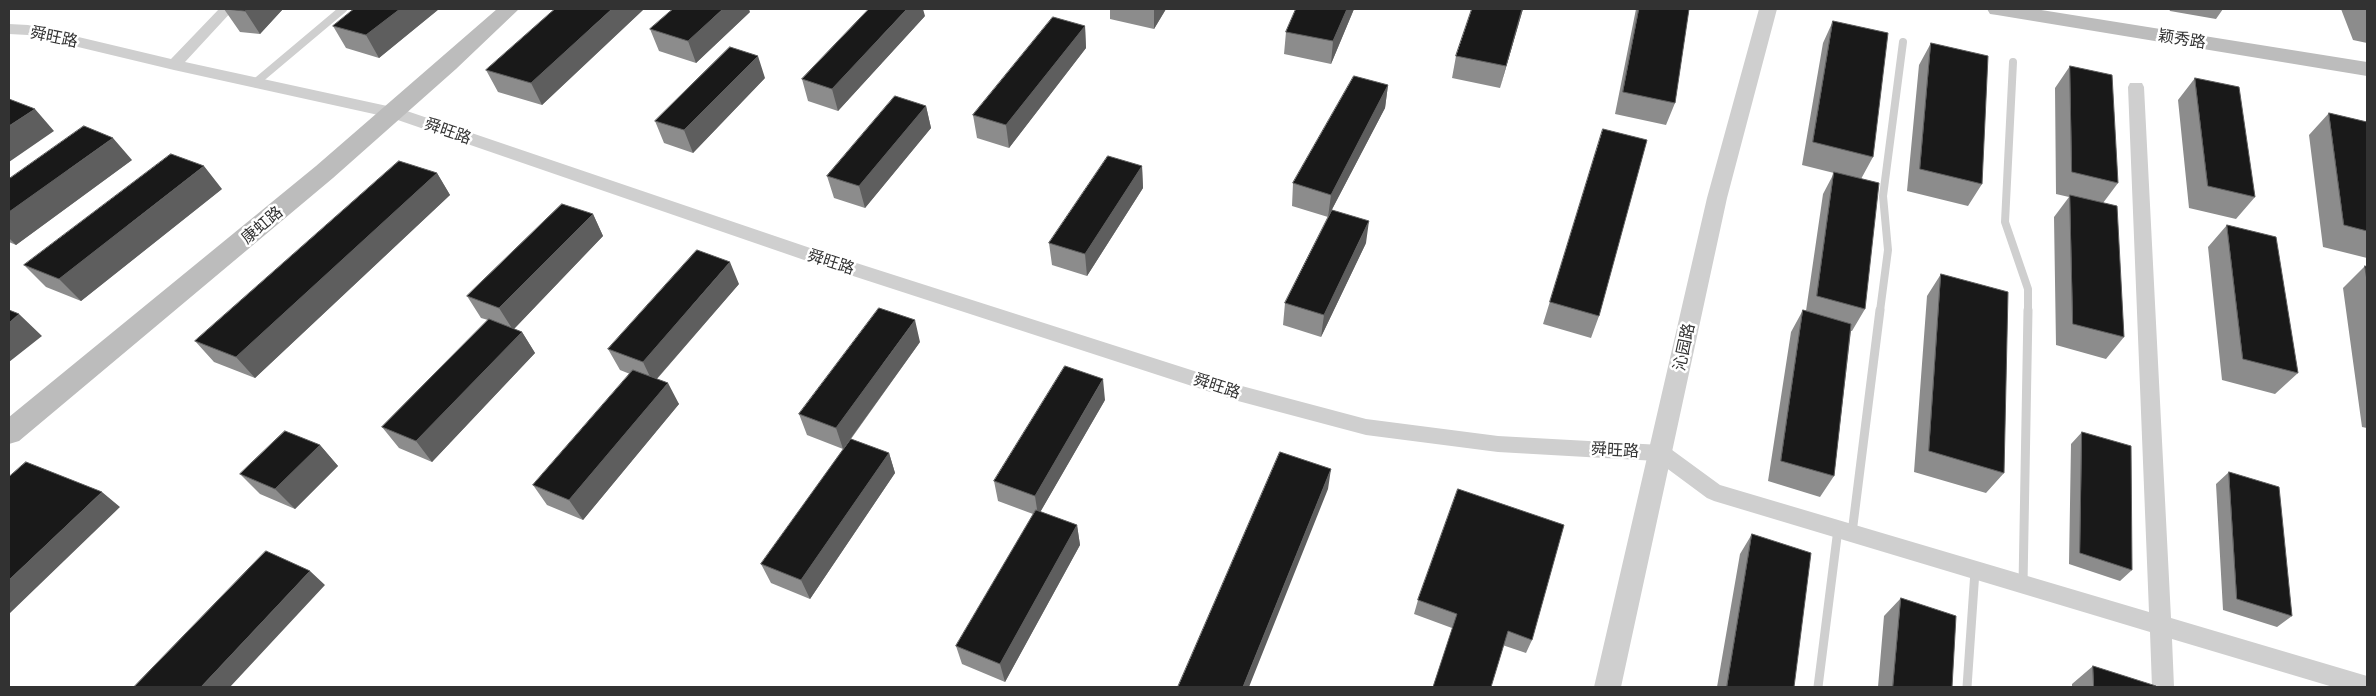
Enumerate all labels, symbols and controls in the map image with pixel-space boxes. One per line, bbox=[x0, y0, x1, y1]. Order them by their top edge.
street label: 舜旺路 bbox=[29, 23, 79, 51]
street label: 颖秀路 bbox=[2157, 26, 2207, 52]
street label: 舜旺路 bbox=[422, 114, 474, 148]
street label: 康虹路 bbox=[237, 202, 287, 248]
street label: 舜旺路 bbox=[805, 245, 857, 279]
street label: 沁园路 bbox=[1670, 322, 1698, 372]
street label: 舜旺路 bbox=[1191, 369, 1243, 403]
street label: 舜旺路 bbox=[1591, 439, 1639, 461]

